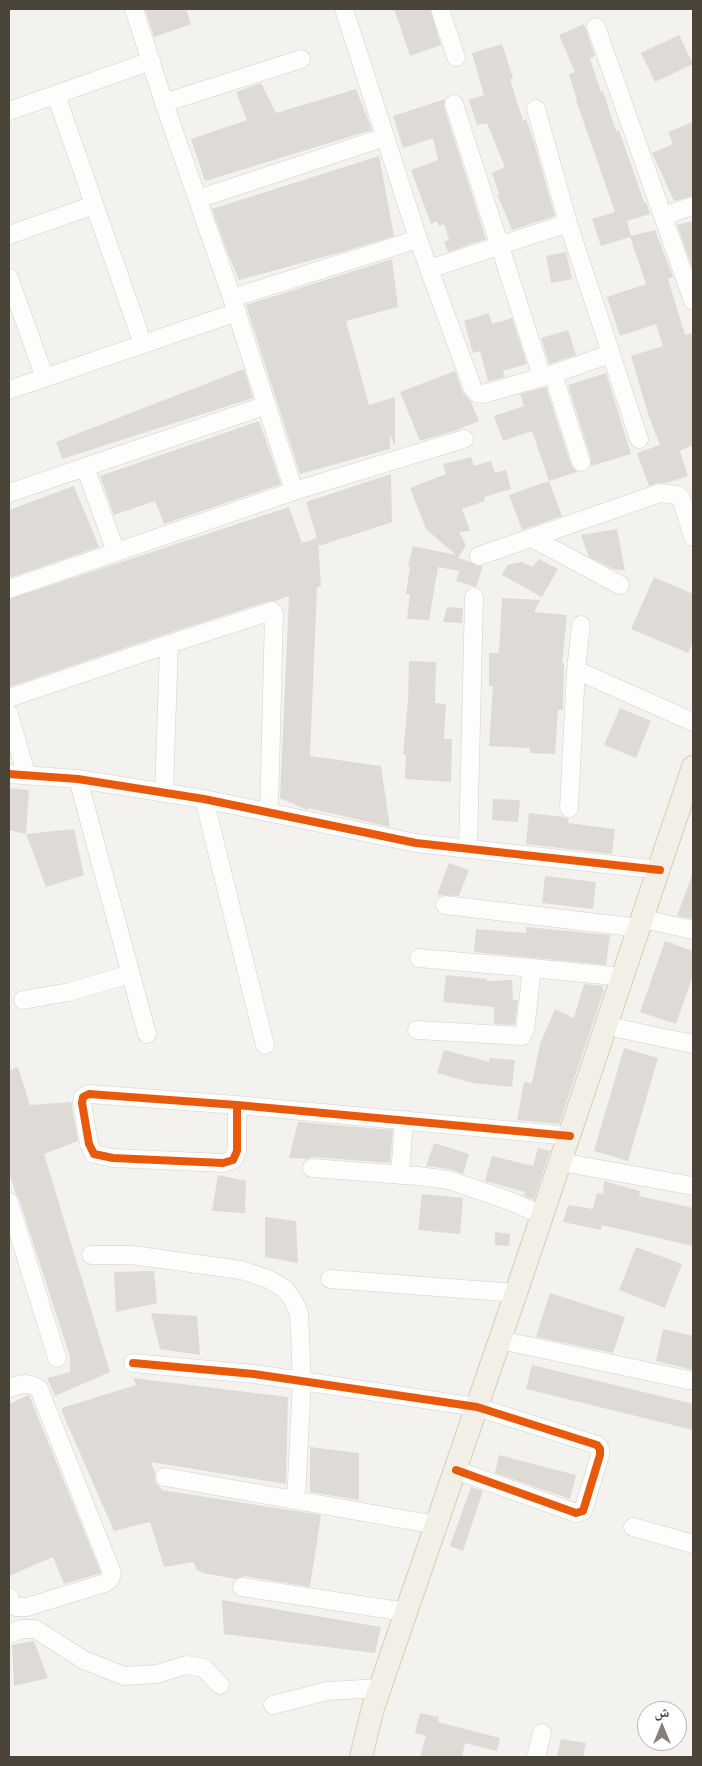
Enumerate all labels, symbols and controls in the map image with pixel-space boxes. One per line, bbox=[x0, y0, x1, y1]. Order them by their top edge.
north arrow bbox=[637, 1701, 687, 1751]
text: ش bbox=[655, 1703, 669, 1721]

